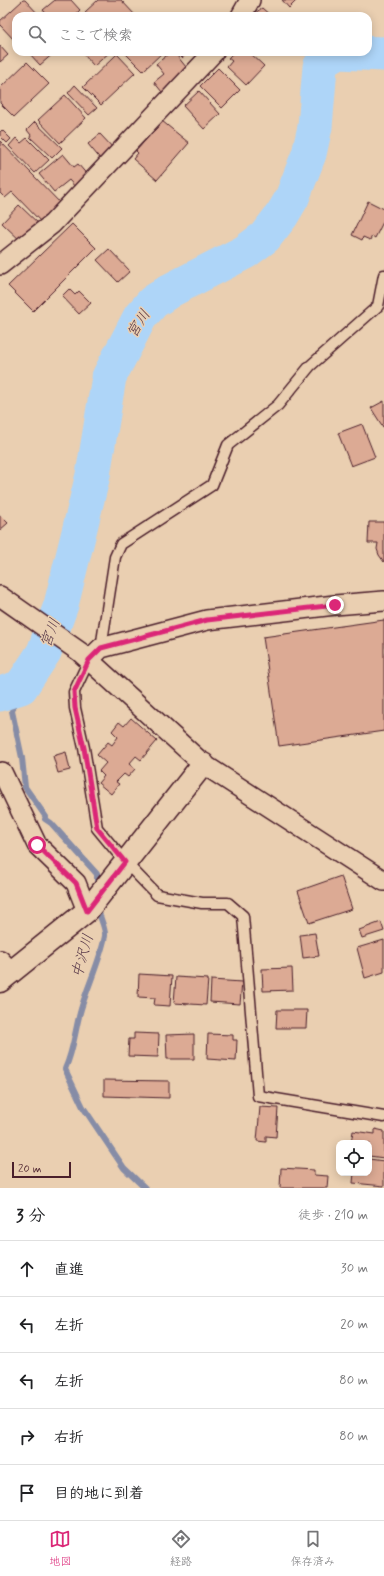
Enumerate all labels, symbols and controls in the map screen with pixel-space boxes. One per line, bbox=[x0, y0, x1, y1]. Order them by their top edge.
search box bbox=[12, 12, 372, 56]
icon: search bbox=[26, 23, 48, 45]
text: ここで検索 bbox=[58, 26, 133, 46]
water label: 宮川 bbox=[123, 306, 155, 342]
route end bbox=[326, 596, 344, 614]
water label: 宮川 bbox=[36, 615, 66, 651]
route start bbox=[28, 836, 46, 854]
water label: 中沢川 bbox=[67, 932, 99, 980]
map controls bbox=[336, 1140, 372, 1176]
button: locate bbox=[336, 1140, 372, 1176]
scale bar bbox=[12, 1160, 71, 1179]
text: 20 m bbox=[18, 1162, 41, 1176]
text: 3 分 bbox=[16, 1205, 45, 1227]
text: 徒歩 · 210 m bbox=[298, 1207, 368, 1224]
icon: ahead bbox=[16, 1258, 38, 1280]
text: 直進 bbox=[54, 1260, 84, 1280]
text: 30 m bbox=[341, 1260, 368, 1277]
icon: left bbox=[16, 1314, 38, 1336]
text: 左折 bbox=[54, 1316, 84, 1336]
text: 20 m bbox=[340, 1316, 368, 1333]
icon: left bbox=[16, 1370, 38, 1392]
text: 左折 bbox=[54, 1372, 84, 1392]
text: 80 m bbox=[339, 1372, 368, 1389]
icon: right bbox=[16, 1426, 38, 1448]
text: 右折 bbox=[54, 1428, 84, 1448]
text: 80 m bbox=[339, 1428, 368, 1445]
icon: arrive bbox=[16, 1482, 38, 1504]
text: 目的地に到着 bbox=[54, 1484, 144, 1504]
tab: 地図 bbox=[49, 1528, 71, 1569]
tab: 経路 bbox=[170, 1528, 192, 1569]
tab: 保存済み bbox=[291, 1528, 335, 1569]

